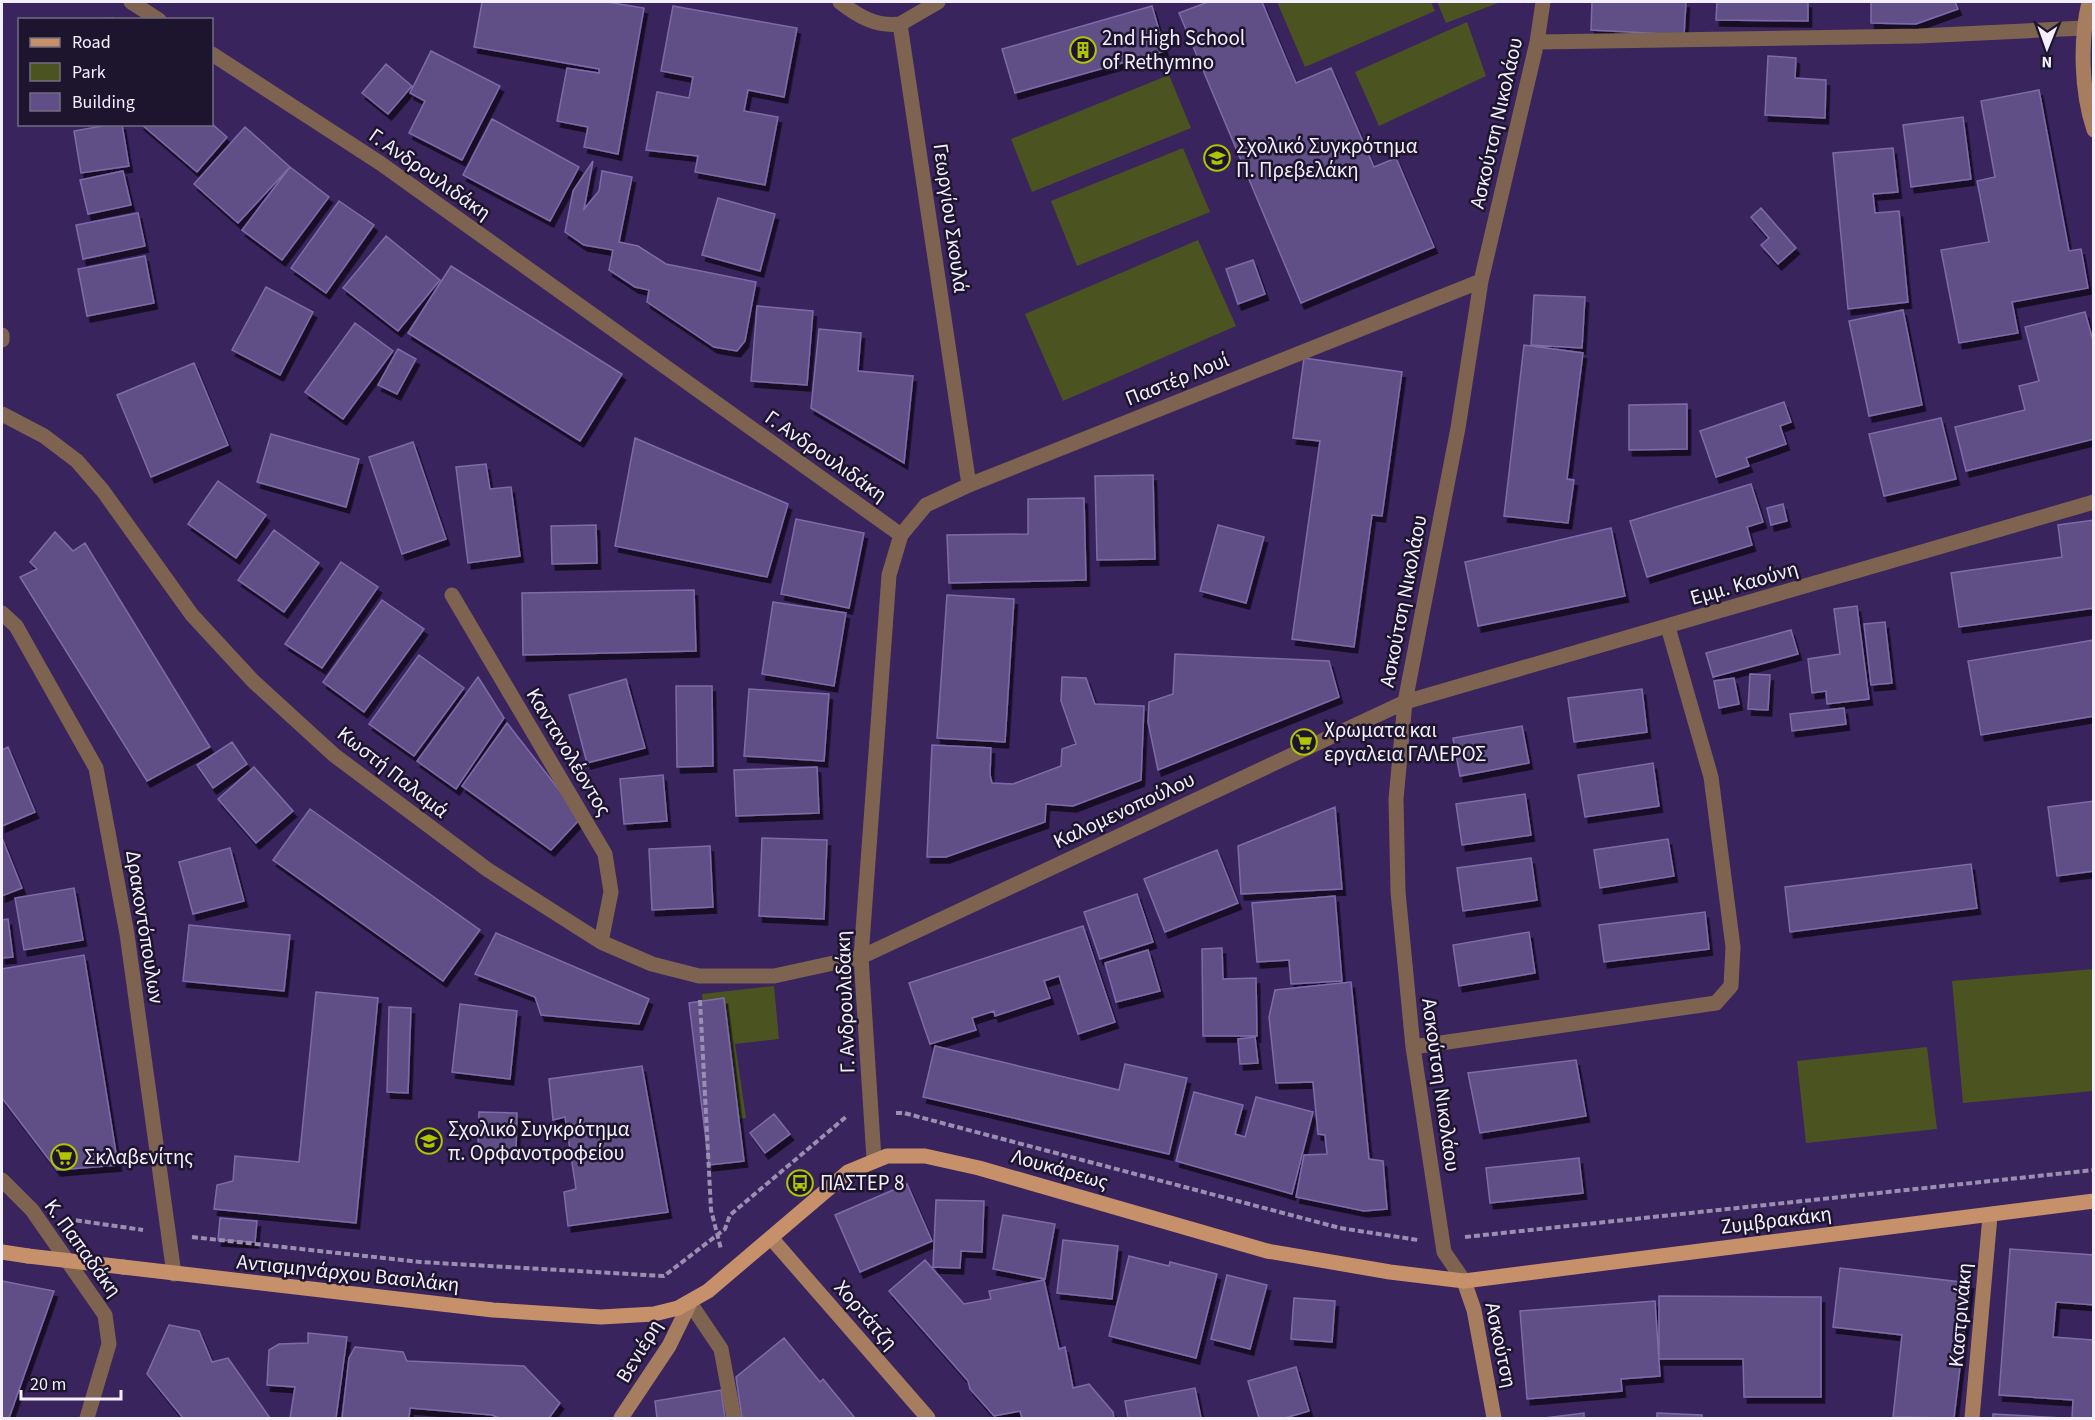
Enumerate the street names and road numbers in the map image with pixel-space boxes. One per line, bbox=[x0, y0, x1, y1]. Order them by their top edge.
street label: Ασκούτση Νικολάου bbox=[1462, 34, 1530, 212]
street label: Γ. Ανδρουλιδάκη bbox=[363, 121, 497, 227]
street label: Γεωργίου Σκουλά bbox=[926, 141, 976, 295]
street label: Παστέρ Λουί bbox=[1121, 345, 1233, 413]
street label: Γ. Ανδρουλιδάκη bbox=[759, 403, 893, 509]
street label: Ασκούτση Νικολάου bbox=[1372, 512, 1434, 690]
street label: Εμμ. Καούνη bbox=[1686, 553, 1802, 613]
street label: Καντανολέοντος bbox=[519, 682, 619, 822]
street label: Κωστή Παλαμά bbox=[331, 719, 455, 825]
street label: Καλομενοπούλου bbox=[1048, 764, 1200, 856]
street label: Δρακοντόπουλων bbox=[118, 848, 172, 1006]
street label: Γ. Ανδρουλιδάκη bbox=[828, 930, 862, 1074]
street label: Ασκούτση Νικολάου bbox=[1414, 996, 1468, 1174]
street label: Λουκάρεως bbox=[1008, 1141, 1112, 1197]
street label: Κ. Παπαδάκη bbox=[37, 1193, 129, 1303]
street label: Ζυμβρακάκη bbox=[1719, 1198, 1833, 1242]
street label: Αντισμηνάρχου Βασιλάκη bbox=[235, 1246, 461, 1300]
street label: Καστρινάκη bbox=[1940, 1262, 1980, 1368]
street label: Χορτάτζη bbox=[827, 1274, 905, 1356]
street label: Ασκούτση bbox=[1477, 1300, 1525, 1390]
street label: Βενιέρη bbox=[608, 1314, 670, 1388]

